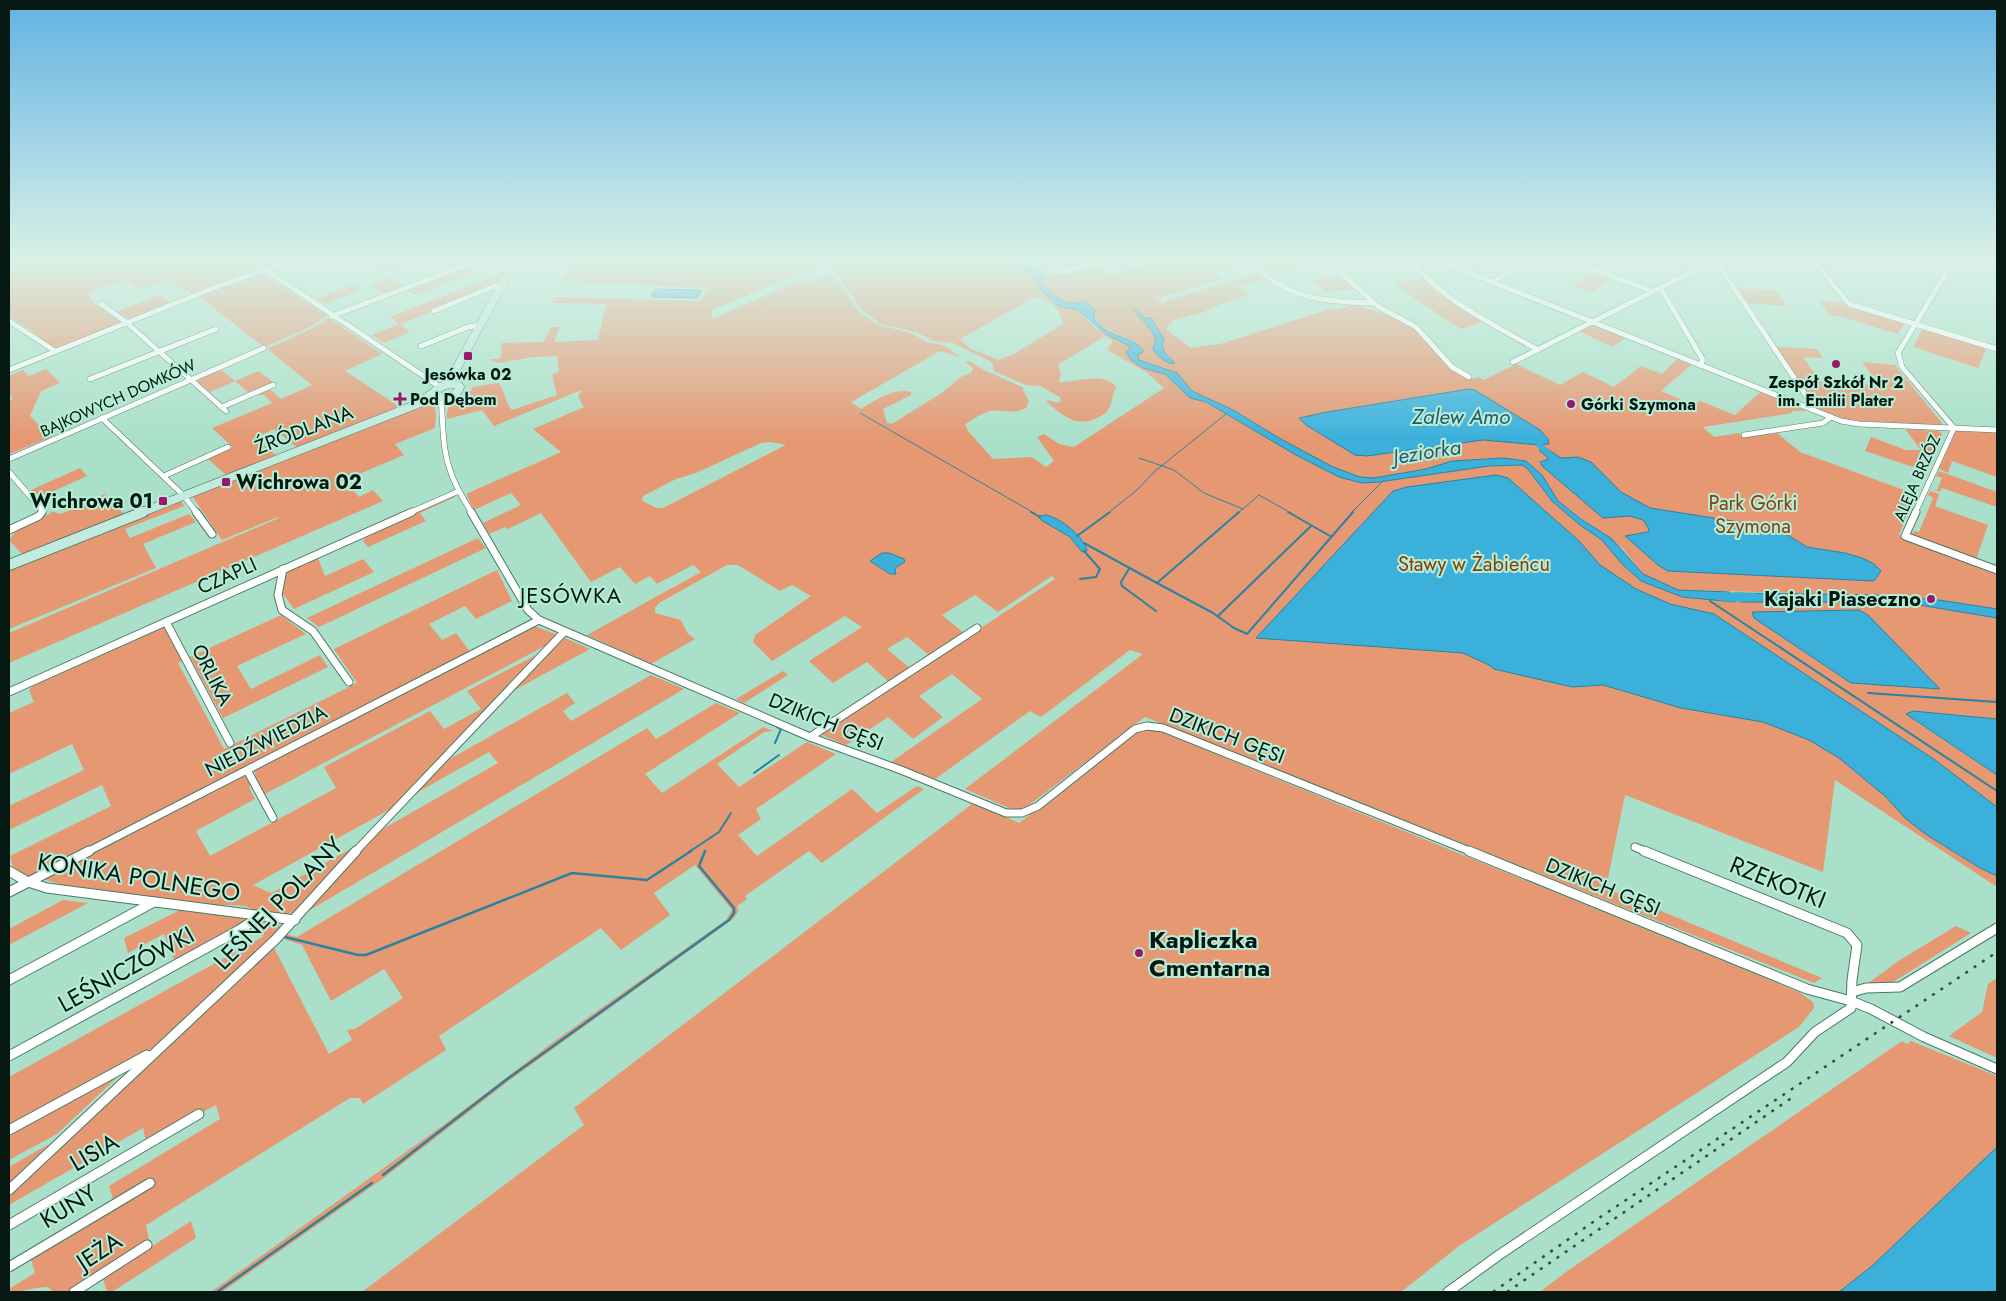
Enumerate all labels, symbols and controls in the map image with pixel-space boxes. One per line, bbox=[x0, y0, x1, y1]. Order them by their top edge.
marker: Jesówka 02 bbox=[462, 350, 474, 362]
street label: BAJKOWYCH DOMKÓW bbox=[37, 353, 200, 443]
marker: Zespół Szkół Nr 2 im. Emilii Plater bbox=[1830, 358, 1842, 370]
place label: Jesówka 02 bbox=[422, 363, 511, 386]
place label: Zespół Szkół Nr 2 im. Emilii Plater bbox=[1769, 371, 1903, 412]
place label: Pod Dębem bbox=[410, 388, 497, 411]
marker: Pod Dębem bbox=[394, 393, 406, 405]
place label: Górki Szymona bbox=[1581, 393, 1696, 416]
street label: ŹRÓDLANA bbox=[251, 398, 358, 462]
marker: Górki Szymona bbox=[1565, 398, 1577, 410]
water label: Zalew Amo bbox=[1411, 402, 1510, 432]
street label: ALEJA BRZÓZ bbox=[1888, 431, 1946, 525]
water label: Jeziorka bbox=[1387, 432, 1464, 473]
place label: Wichrowa 02 bbox=[236, 468, 362, 497]
marker: Wichrowa 02 bbox=[220, 476, 232, 488]
place label: Wichrowa 01 bbox=[30, 487, 153, 516]
park label: Park Górki Szymona bbox=[1709, 489, 1797, 541]
marker: Wichrowa 01 bbox=[157, 495, 169, 507]
street label: CZAPLI bbox=[193, 550, 261, 602]
park label: Stawy w Żabieńcu bbox=[1398, 550, 1550, 579]
district label: JESÓWKA bbox=[517, 579, 622, 611]
place label: Kajaki Piaseczno bbox=[1764, 585, 1921, 614]
marker: Kajaki Piaseczno bbox=[1925, 593, 1937, 605]
street label: ORLIKA bbox=[184, 639, 240, 711]
street label: DZIKICH GĘSI bbox=[764, 686, 888, 758]
street label: NIEDŹWIEDZIA bbox=[200, 697, 333, 784]
street label: DZIKICH GĘSI bbox=[1165, 701, 1289, 771]
street label: LEŚNEJ POLANY bbox=[205, 828, 351, 978]
street label: KONIKA POLNEGO bbox=[35, 844, 243, 910]
street label: RZEKOTKI bbox=[1725, 847, 1831, 917]
street label: DZIKICH GĘSI bbox=[1541, 851, 1665, 923]
street label: LEŚNICZÓWKI bbox=[51, 917, 201, 1021]
place label: Kapliczka Cmentarna bbox=[1149, 922, 1270, 985]
marker: Kapliczka Cmentarna bbox=[1133, 947, 1145, 959]
street label: LISIA bbox=[63, 1124, 125, 1180]
street label: KUNY bbox=[33, 1175, 103, 1237]
street label: JEŻA bbox=[67, 1223, 129, 1280]

